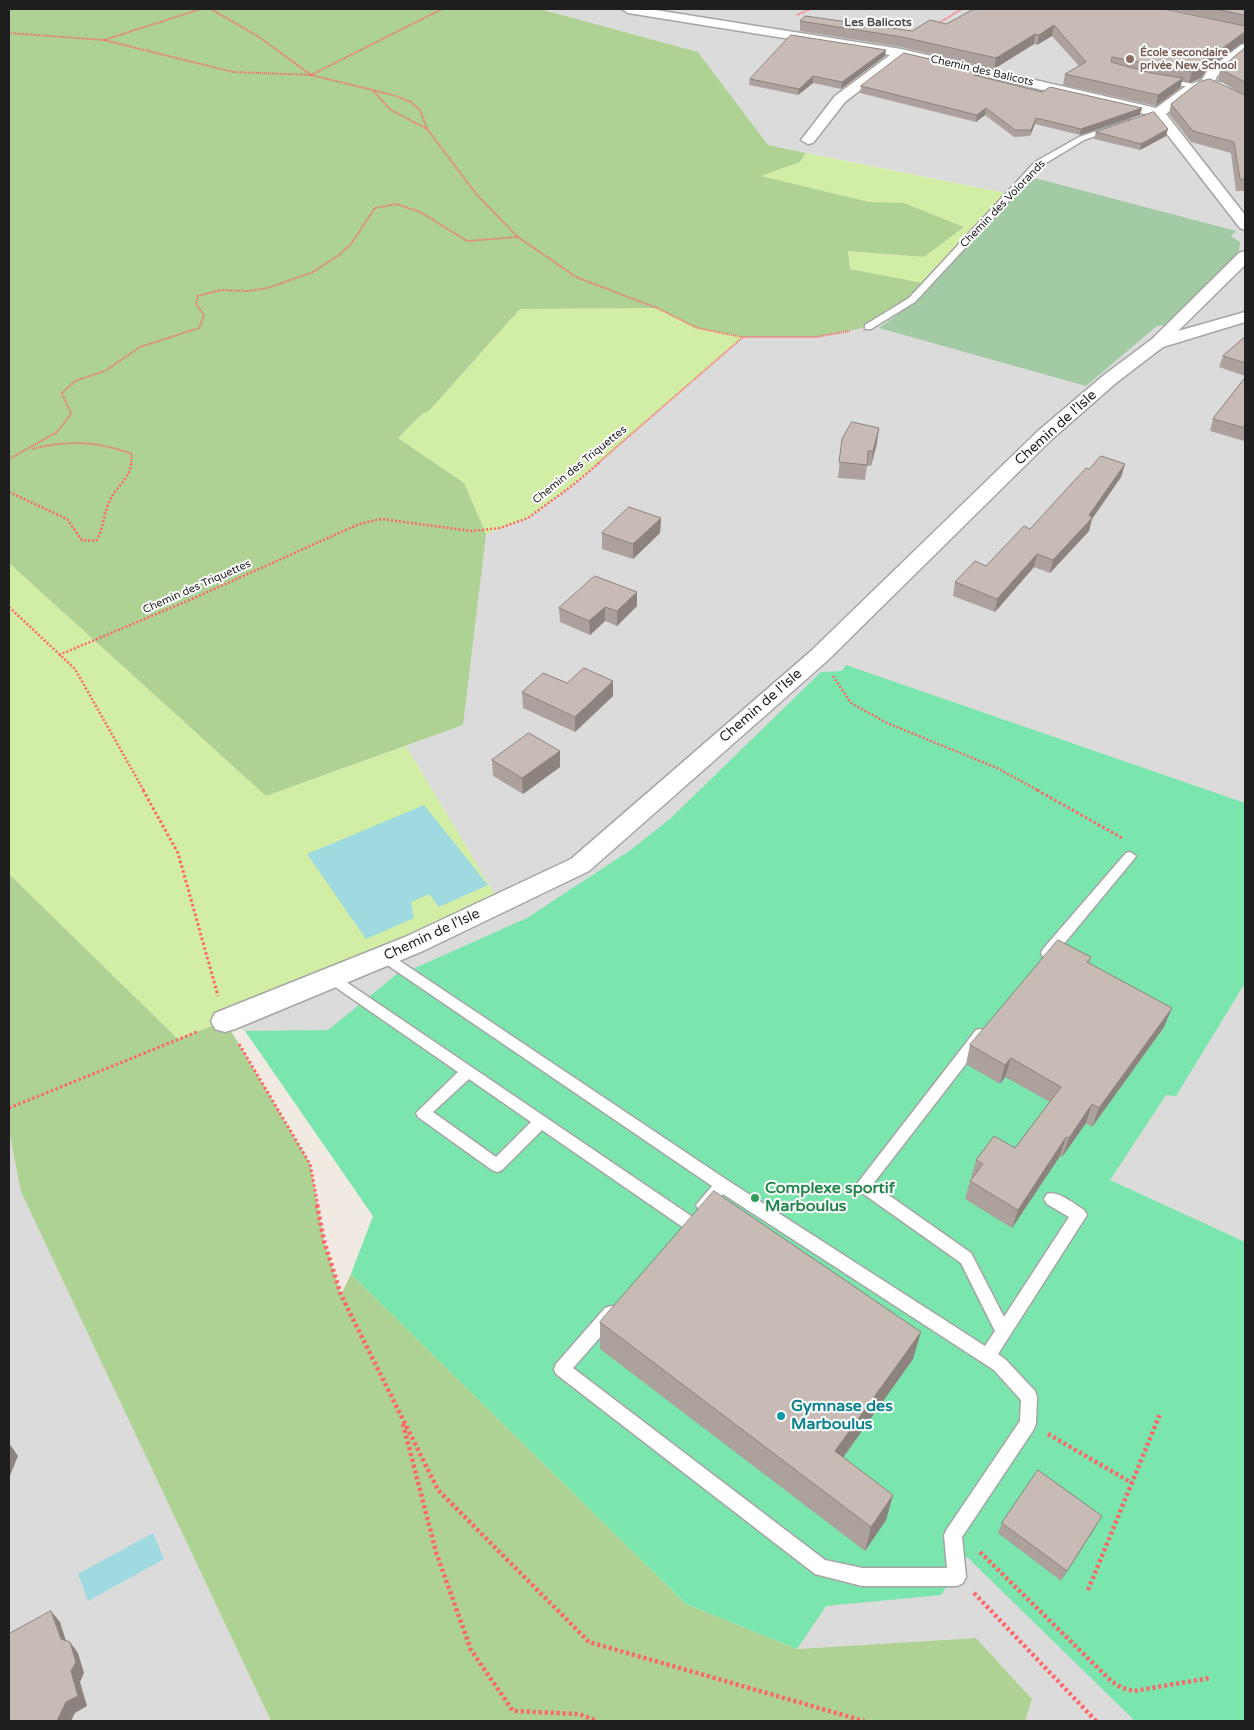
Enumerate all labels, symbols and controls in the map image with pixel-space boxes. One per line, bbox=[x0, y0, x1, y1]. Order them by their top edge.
district label: Les Balicots bbox=[844, 16, 912, 30]
place label: École secondaire privée New School bbox=[1140, 46, 1237, 72]
street label: Chemin des Balicots bbox=[929, 53, 1035, 89]
marker: École secondaire privée New School bbox=[1124, 53, 1136, 65]
street label: Chemin des Volorands bbox=[958, 157, 1048, 251]
street label: Chemin de l’Isle bbox=[1012, 387, 1100, 469]
street label: Chemin des Triquettes bbox=[530, 423, 630, 507]
street label: Chemin des Triquettes bbox=[141, 557, 253, 617]
street label: Chemin de l’Isle bbox=[716, 666, 806, 746]
street label: Chemin de l’Isle bbox=[381, 905, 483, 965]
place label: Complexe sportif Marboulus bbox=[765, 1179, 895, 1217]
marker: Complexe sportif Marboulus bbox=[749, 1192, 761, 1204]
place label: Gymnase des Marboulus bbox=[791, 1397, 893, 1435]
marker: Gymnase des Marboulus bbox=[775, 1410, 787, 1422]

